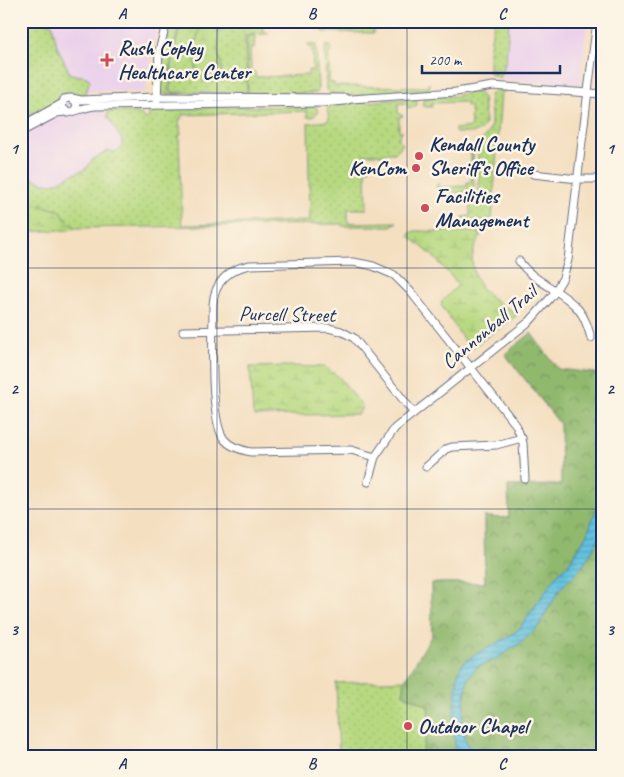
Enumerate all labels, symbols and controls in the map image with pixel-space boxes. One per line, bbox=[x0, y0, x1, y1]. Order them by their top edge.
text: A bbox=[118, 4, 128, 24]
text: B bbox=[308, 4, 318, 24]
text: C bbox=[498, 4, 508, 24]
place label: Rush Copley Healthcare Center bbox=[118, 35, 253, 85]
scale bar bbox=[422, 42, 559, 74]
text: 200 m bbox=[429, 51, 463, 70]
marker: Rush Copley Healthcare Center bbox=[100, 53, 114, 67]
place label: Kendall County Sheriff's Office bbox=[429, 131, 536, 181]
text: 1 bbox=[10, 139, 19, 159]
text: 1 bbox=[606, 139, 615, 159]
marker: Kendall County Sheriff's Office bbox=[413, 150, 425, 162]
place label: KenCom bbox=[349, 155, 407, 181]
marker: KenCom bbox=[410, 162, 422, 174]
place label: Facilities Management bbox=[435, 183, 531, 233]
marker: Facilities Management bbox=[419, 202, 431, 214]
street label: Cannonball Trail bbox=[436, 277, 545, 375]
street label: Purcell Street bbox=[239, 300, 337, 328]
text: 2 bbox=[10, 379, 19, 399]
text: 2 bbox=[606, 379, 615, 399]
text: 3 bbox=[10, 620, 19, 640]
text: 3 bbox=[606, 620, 615, 640]
place label: Outdoor Chapel bbox=[418, 713, 532, 739]
marker: Outdoor Chapel bbox=[402, 720, 414, 732]
text: A bbox=[118, 754, 128, 774]
text: B bbox=[308, 754, 318, 774]
text: C bbox=[498, 754, 508, 774]

